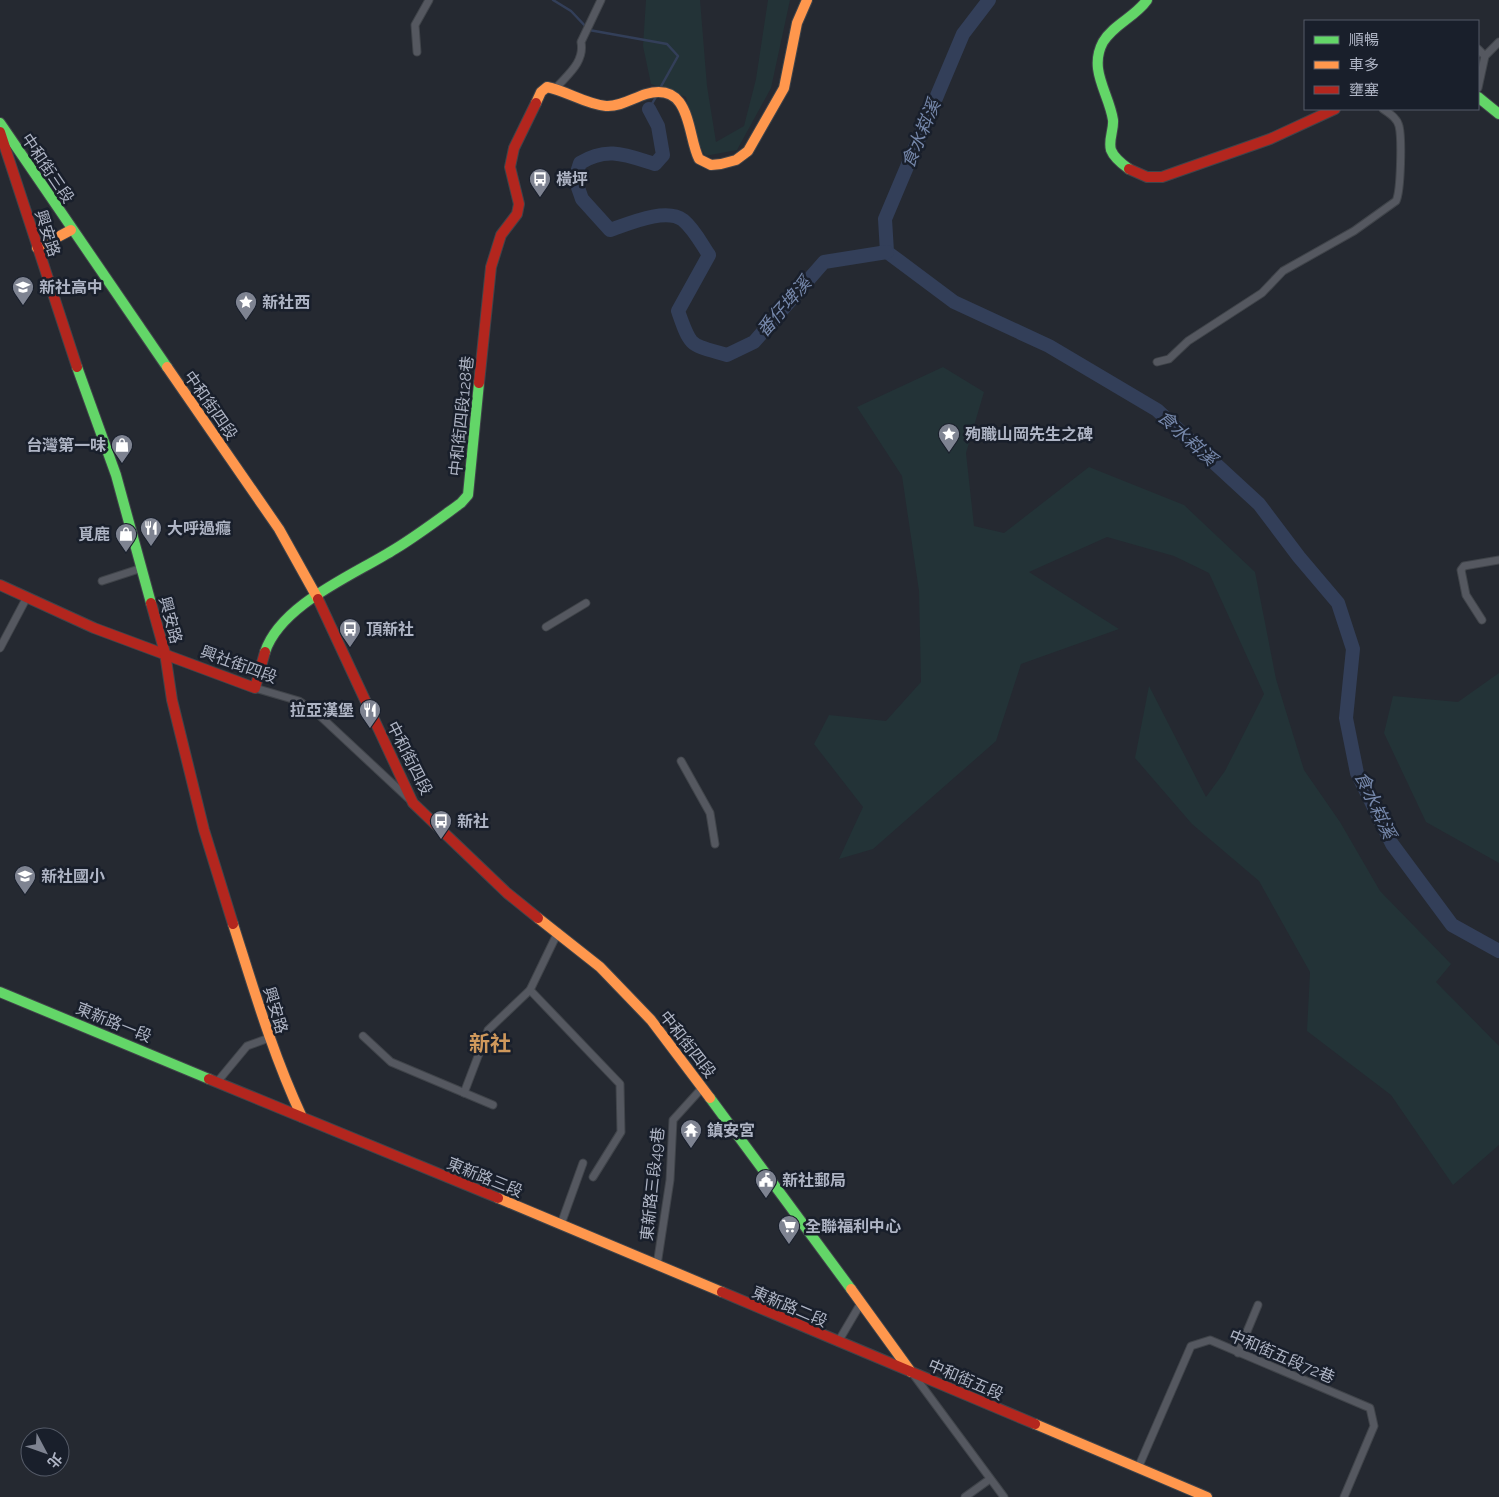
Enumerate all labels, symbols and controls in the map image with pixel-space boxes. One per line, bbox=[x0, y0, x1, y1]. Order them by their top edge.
legend bbox=[1304, 20, 1479, 110]
text: 順暢 bbox=[1349, 31, 1379, 49]
text: 車多 bbox=[1349, 56, 1379, 74]
text: 壅塞 bbox=[1349, 81, 1379, 99]
water label: 食水嵙溪 bbox=[897, 94, 945, 171]
street label: 中和街三段 bbox=[17, 130, 78, 207]
bus stop icon: 橫坪 bbox=[528, 167, 552, 198]
place label: 橫坪 bbox=[556, 170, 588, 189]
street label: 興安路 bbox=[31, 207, 64, 259]
water label: 番仔埤溪 bbox=[752, 270, 817, 341]
school or university icon: 新社高中 bbox=[11, 275, 35, 306]
place label: 新社高中 bbox=[39, 278, 103, 297]
place icon: 新社西 bbox=[234, 290, 258, 321]
place label: 新社西 bbox=[262, 293, 310, 312]
street label: 中和街四段128巷 bbox=[446, 355, 477, 477]
street label: 中和街四段 bbox=[180, 367, 241, 444]
water label: 食水嵙溪 bbox=[1154, 406, 1223, 472]
place icon: 殉職山岡先生之碑 bbox=[937, 422, 961, 453]
place label: 殉職山岡先生之碑 bbox=[965, 425, 1093, 444]
shop icon: 台灣第一味 bbox=[110, 433, 134, 464]
place label: 台灣第一味 bbox=[26, 436, 106, 455]
restaurant icon: 大呼過癮 bbox=[139, 516, 163, 547]
place label: 大呼過癮 bbox=[167, 519, 231, 538]
shop icon: 覓鹿 bbox=[114, 522, 138, 553]
place label: 覓鹿 bbox=[78, 525, 110, 544]
street label: 興安路 bbox=[155, 594, 186, 646]
bus stop icon: 頂新社 bbox=[338, 617, 362, 648]
place label: 頂新社 bbox=[366, 620, 414, 639]
street label: 興社街四段 bbox=[198, 642, 280, 687]
restaurant icon: 拉亞漢堡 bbox=[358, 698, 382, 729]
place label: 拉亞漢堡 bbox=[290, 701, 354, 720]
street label: 中和街四段 bbox=[383, 718, 436, 798]
water label: 食水嵙溪 bbox=[1351, 768, 1401, 845]
bus stop icon: 新社 bbox=[429, 809, 453, 840]
place label: 新社 bbox=[457, 812, 489, 831]
school or university icon: 新社國小 bbox=[13, 864, 37, 895]
place label: 新社國小 bbox=[41, 867, 105, 886]
street label: 興安路 bbox=[259, 984, 292, 1036]
street label: 東新路一段 bbox=[73, 999, 154, 1046]
street label: 中和街四段 bbox=[655, 1007, 720, 1082]
district label: 新社 bbox=[469, 1031, 511, 1056]
temple icon: 鎮安宮 bbox=[679, 1118, 703, 1149]
place label: 鎮安宮 bbox=[707, 1121, 755, 1140]
street label: 東新路三段49巷 bbox=[637, 1126, 668, 1242]
street label: 東新路三段 bbox=[444, 1154, 525, 1201]
public building icon: 新社郵局 bbox=[754, 1168, 778, 1199]
place label: 新社郵局 bbox=[782, 1171, 846, 1190]
supermarket icon: 全聯福利中心 bbox=[777, 1214, 801, 1245]
place label: 全聯福利中心 bbox=[805, 1217, 901, 1236]
street label: 東新路二段 bbox=[749, 1282, 830, 1331]
street label: 中和街五段72巷 bbox=[1226, 1326, 1337, 1387]
street label: 中和街五段 bbox=[925, 1355, 1006, 1404]
north arrow bbox=[20, 1427, 70, 1477]
text: 北 bbox=[44, 1450, 65, 1471]

